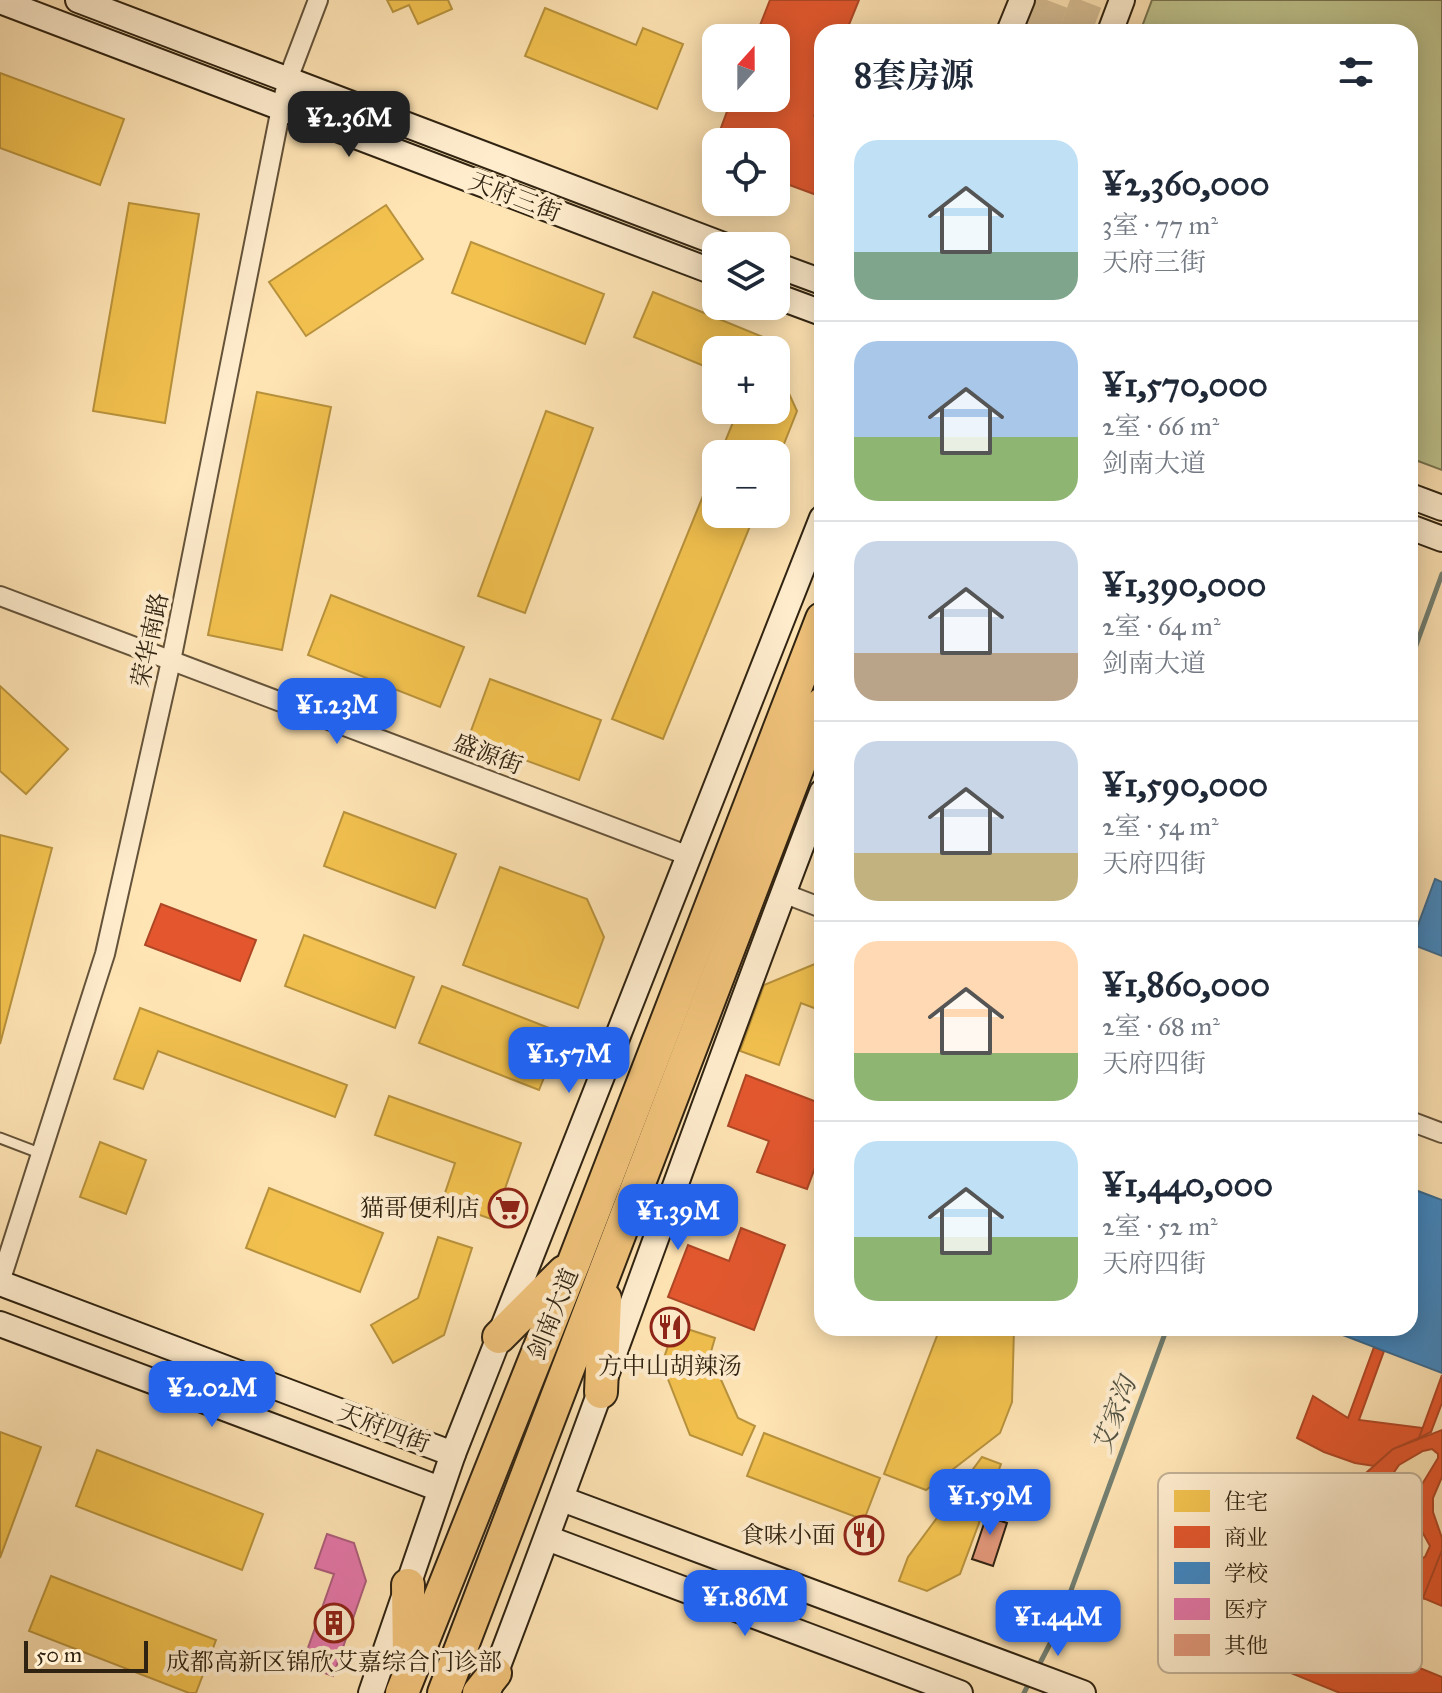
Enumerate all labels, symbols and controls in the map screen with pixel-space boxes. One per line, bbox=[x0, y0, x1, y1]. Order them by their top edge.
north arrow bbox=[702, 24, 790, 112]
map controls bbox=[702, 24, 790, 528]
icon: filters bbox=[1334, 50, 1378, 94]
text: 8套房源 bbox=[854, 55, 974, 96]
pin: ¥2.36M bbox=[284, 91, 414, 159]
text: ¥2.36M bbox=[306, 101, 392, 133]
button: locate bbox=[702, 128, 790, 216]
text: ¥2,360,000 bbox=[1102, 163, 1270, 204]
street label: 天府三街 bbox=[465, 166, 565, 228]
icon: home bbox=[918, 172, 1014, 268]
text: 3室 · 77 m² bbox=[1102, 209, 1218, 241]
button: layers bbox=[702, 232, 790, 320]
text: 天府三街 bbox=[1102, 246, 1206, 278]
button: + bbox=[702, 336, 790, 424]
text: ¥1,570,000 bbox=[1102, 364, 1268, 405]
icon: home bbox=[918, 373, 1014, 469]
text: 2室 · 66 m² bbox=[1102, 410, 1219, 442]
button: − bbox=[702, 440, 790, 528]
text: 剑南大道 bbox=[1102, 447, 1206, 479]
text: ¥1,390,000 bbox=[1102, 564, 1266, 605]
icon: home bbox=[918, 573, 1014, 669]
street label: 荣华南路 bbox=[125, 590, 175, 690]
text: 2室 · 64 m² bbox=[1102, 610, 1221, 642]
text: 剑南大道 bbox=[1102, 647, 1206, 679]
pin: ¥1.23M bbox=[272, 678, 402, 746]
text: ¥1.23M bbox=[296, 688, 378, 720]
street label: 盛源街 bbox=[449, 727, 527, 781]
text: ¥1,590,000 bbox=[1102, 764, 1268, 805]
icon: home bbox=[918, 773, 1014, 869]
text: 2室 · 54 m² bbox=[1102, 810, 1219, 842]
text: 天府四街 bbox=[1102, 847, 1206, 879]
text: ¥1,860,000 bbox=[1102, 964, 1270, 1005]
icon: home bbox=[918, 973, 1014, 1069]
text: 2室 · 68 m² bbox=[1102, 1010, 1220, 1042]
pin: ¥1.57M bbox=[504, 1027, 634, 1095]
text: ¥1.57M bbox=[526, 1037, 612, 1069]
text: 天府四街 bbox=[1102, 1047, 1206, 1079]
text: ¥1,440,000 bbox=[1102, 1164, 1273, 1205]
icon: home bbox=[918, 1173, 1014, 1269]
pin: ¥1.39M bbox=[613, 1184, 743, 1252]
supermarket icon: 猫哥便利店 bbox=[487, 1187, 529, 1229]
place label: 猫哥便利店 bbox=[360, 1193, 480, 1223]
text: ¥1.39M bbox=[636, 1194, 720, 1226]
text: 2室 · 52 m² bbox=[1102, 1210, 1218, 1242]
text: 天府四街 bbox=[1102, 1247, 1206, 1279]
street label: 剑南大道 bbox=[521, 1264, 585, 1364]
restaurant icon: 方中山胡辣汤 bbox=[649, 1306, 691, 1348]
place label: 方中山胡辣汤 bbox=[598, 1351, 742, 1381]
pin: ¥2.02M bbox=[147, 1361, 277, 1429]
water label: 艾家沟 bbox=[1086, 1369, 1144, 1457]
text: ¥2.02M bbox=[167, 1371, 257, 1403]
street label: 天府四街 bbox=[334, 1397, 434, 1459]
pin: ¥1.59M bbox=[925, 1469, 1055, 1537]
legend bbox=[1158, 1473, 1422, 1673]
text: ¥1.59M bbox=[947, 1479, 1033, 1511]
text: 住宅 bbox=[1224, 1488, 1268, 1515]
restaurant icon: 食味小面 bbox=[843, 1514, 885, 1556]
place label: 食味小面 bbox=[740, 1520, 836, 1550]
text: 商业 bbox=[1224, 1524, 1268, 1551]
text: 学校 bbox=[1224, 1560, 1268, 1587]
pin: ¥1.86M bbox=[680, 1570, 810, 1638]
text: ¥1.86M bbox=[702, 1580, 788, 1612]
pin: ¥1.44M bbox=[993, 1590, 1123, 1658]
text: 医疗 bbox=[1224, 1596, 1268, 1623]
text: ¥1.44M bbox=[1014, 1600, 1102, 1632]
building icon: 成都高新区锦欣艾嘉综合门诊部 bbox=[313, 1602, 355, 1644]
text: 其他 bbox=[1224, 1632, 1268, 1659]
scale bar bbox=[24, 1637, 148, 1673]
text: 50 m bbox=[36, 1641, 82, 1668]
place label: 成都高新区锦欣艾嘉综合门诊部 bbox=[166, 1647, 502, 1677]

